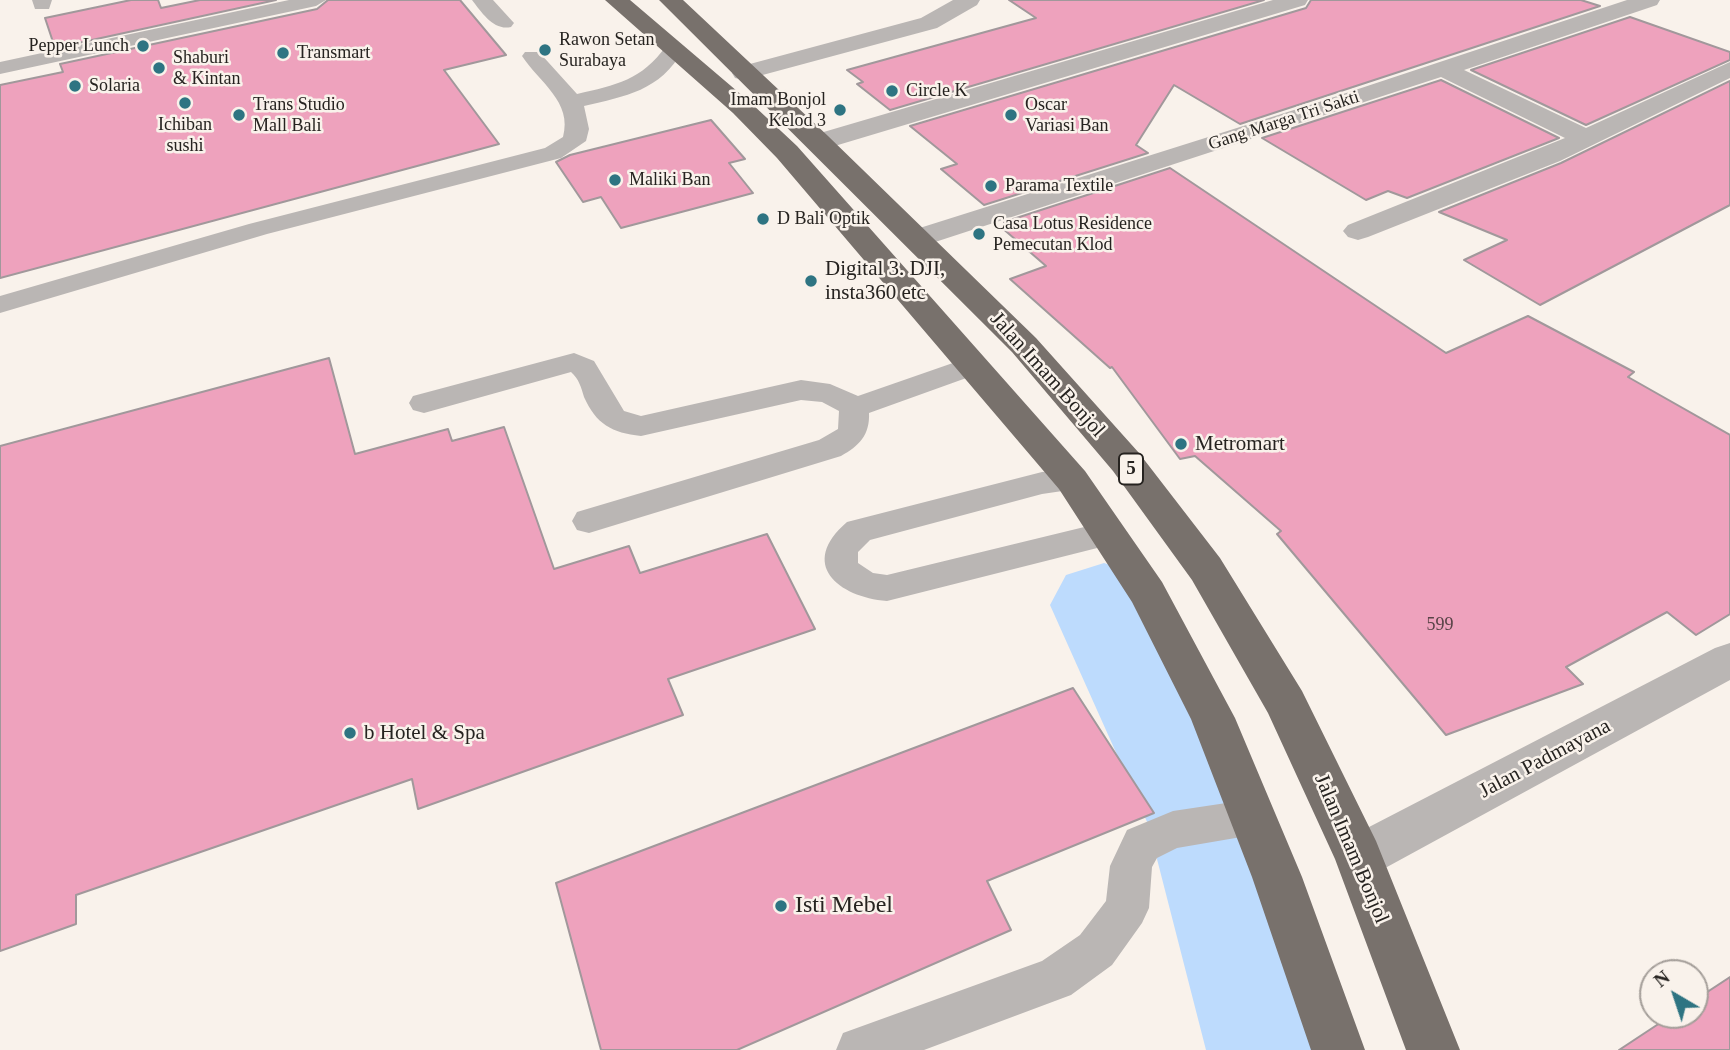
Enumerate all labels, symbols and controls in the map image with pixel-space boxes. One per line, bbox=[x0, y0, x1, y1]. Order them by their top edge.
place label: Rawon Setan Surabaya bbox=[559, 29, 654, 72]
place label: Pepper Lunch bbox=[29, 35, 129, 57]
marker: Pepper Lunch bbox=[135, 38, 151, 54]
place label: Transmart bbox=[297, 42, 370, 64]
marker: Rawon Setan Surabaya bbox=[537, 42, 553, 58]
marker: Transmart bbox=[275, 45, 291, 61]
place label: Shaburi & Kintan bbox=[173, 47, 240, 90]
marker: Shaburi & Kintan bbox=[151, 60, 167, 76]
place label: Solaria bbox=[89, 75, 140, 97]
marker: Solaria bbox=[67, 78, 83, 94]
place label: Circle K bbox=[906, 80, 967, 102]
marker: Circle K bbox=[884, 83, 900, 99]
street label: Gang Marga Tri Sakti bbox=[1206, 86, 1362, 156]
place label: Imam Bonjol Kelod 3 bbox=[731, 89, 826, 132]
place label: Trans Studio Mall Bali bbox=[253, 94, 345, 136]
place label: Oscar Variasi Ban bbox=[1025, 94, 1108, 136]
marker: Ichiban sushi bbox=[177, 95, 193, 111]
marker: Imam Bonjol Kelod 3 bbox=[832, 102, 848, 118]
marker: Trans Studio Mall Bali bbox=[231, 107, 247, 123]
marker: Oscar Variasi Ban bbox=[1003, 107, 1019, 123]
place label: Ichiban sushi bbox=[158, 114, 212, 156]
place label: Maliki Ban bbox=[629, 169, 710, 191]
marker: Maliki Ban bbox=[607, 172, 623, 188]
place label: Parama Textile bbox=[1005, 175, 1113, 197]
marker: Parama Textile bbox=[983, 178, 999, 194]
place label: D Bali Optik bbox=[777, 208, 870, 230]
marker: D Bali Optik bbox=[755, 211, 771, 227]
place label: Casa Lotus Residence Pemecutan Klod bbox=[993, 213, 1152, 256]
marker: Casa Lotus Residence Pemecutan Klod bbox=[971, 226, 987, 242]
place label: Digital 3. DJI, insta360 etc bbox=[825, 256, 945, 306]
marker: Digital 3. DJI, insta360 etc bbox=[803, 273, 819, 289]
street label: Jalan Imam Bonjol bbox=[984, 307, 1110, 443]
place label: Metromart bbox=[1195, 431, 1285, 457]
marker: Metromart bbox=[1173, 436, 1189, 452]
road number: 5 bbox=[1119, 454, 1143, 484]
house number: 599 bbox=[1427, 614, 1454, 636]
street label: Jalan Padmayana bbox=[1475, 714, 1615, 804]
place label: b Hotel & Spa bbox=[364, 720, 485, 746]
marker: b Hotel & Spa bbox=[342, 725, 358, 741]
street label: Jalan Imam Bonjol bbox=[1308, 771, 1394, 927]
place label: Isti Mebel bbox=[795, 892, 893, 920]
marker: Isti Mebel bbox=[773, 898, 789, 914]
north arrow bbox=[1639, 959, 1709, 1029]
text: N bbox=[1650, 966, 1674, 991]

